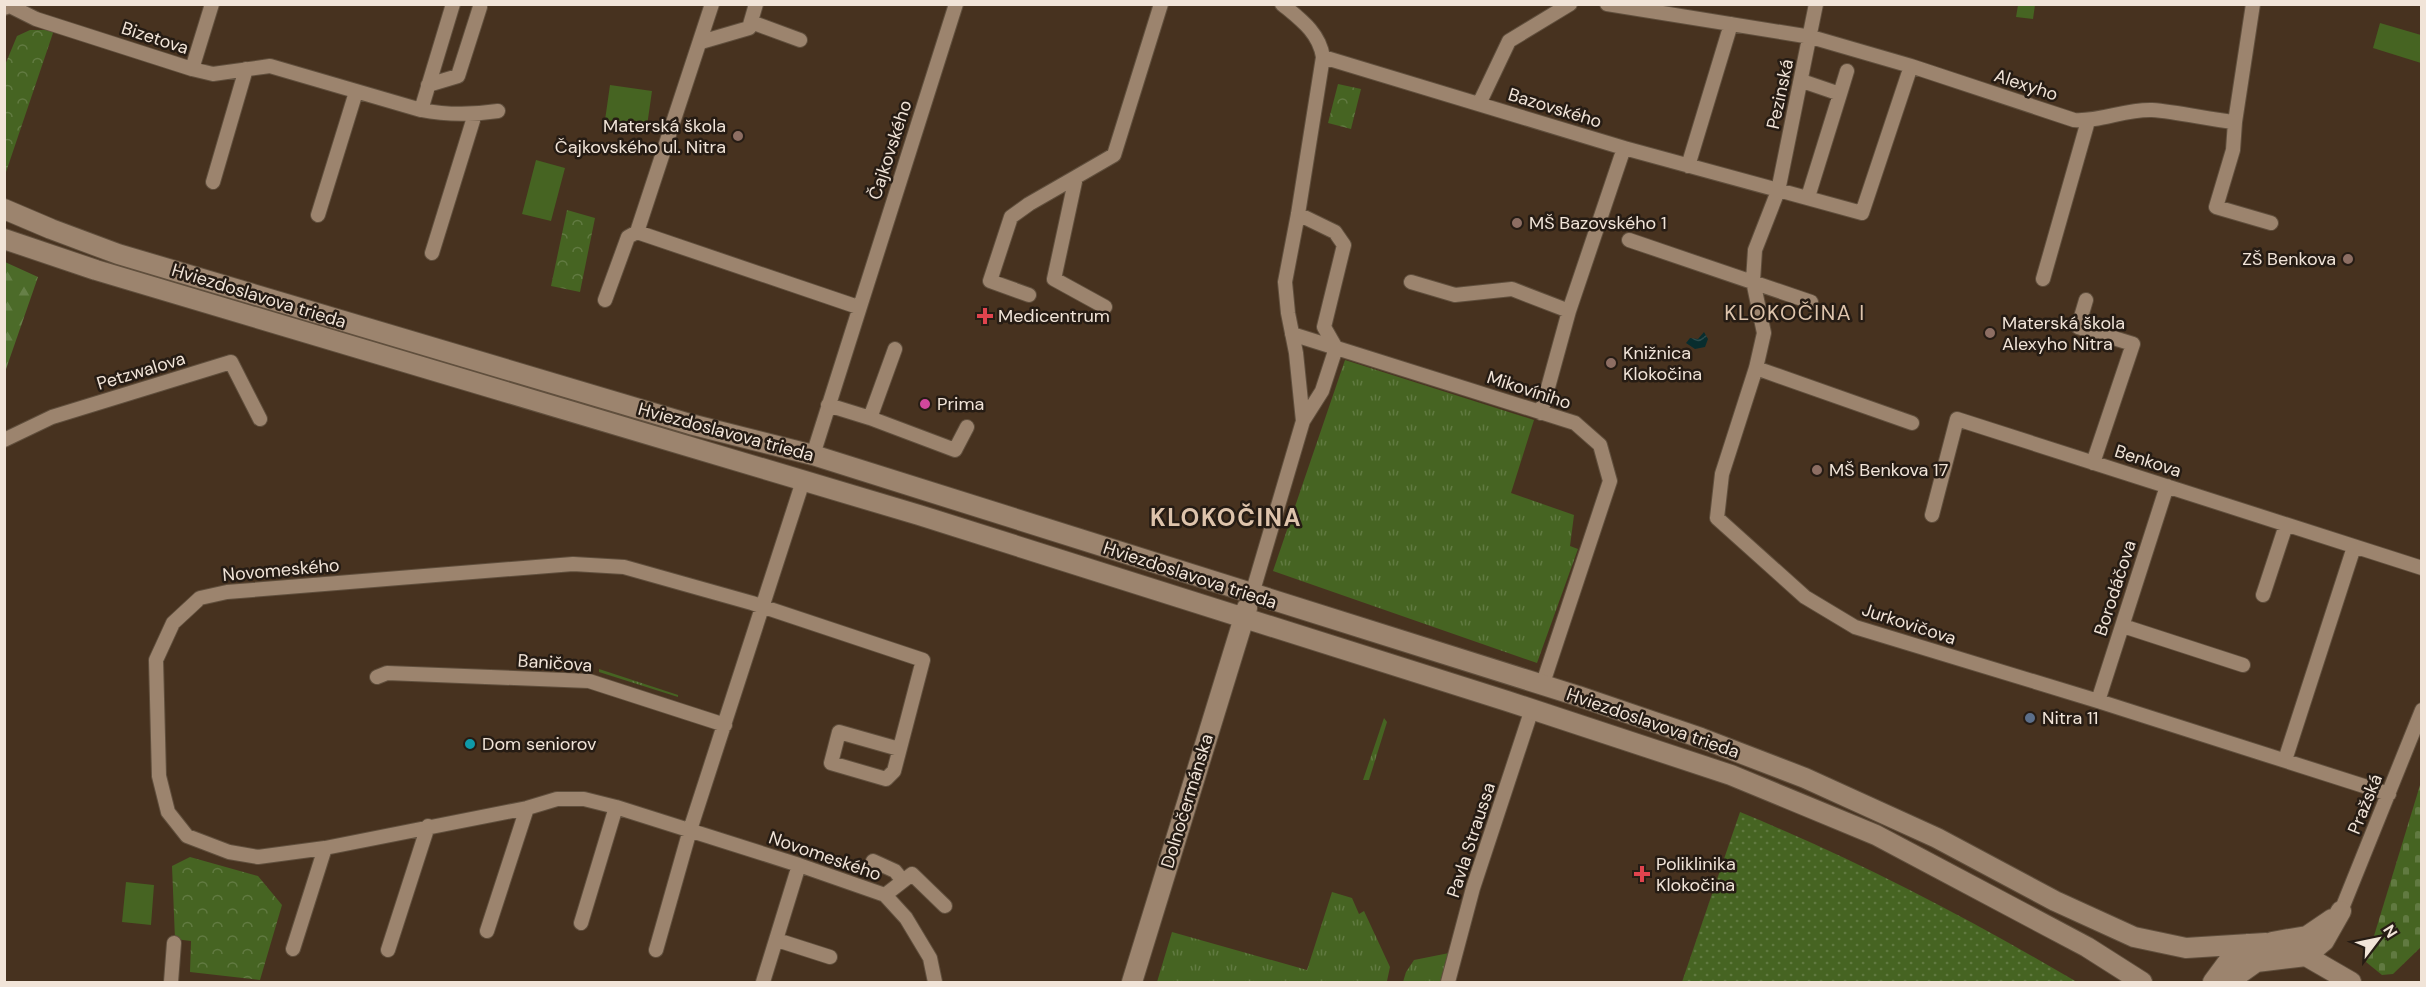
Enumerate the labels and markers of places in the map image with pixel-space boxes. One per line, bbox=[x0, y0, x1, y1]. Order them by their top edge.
place label: Materská škola Čajkovského ul. Nitra bbox=[555, 114, 726, 159]
marker: Materská škola Čajkovského ul. Nitra bbox=[731, 129, 745, 143]
place label: MŠ Bazovského 1 bbox=[1529, 211, 1667, 235]
marker: MŠ Bazovského 1 bbox=[1510, 216, 1524, 230]
place label: ZŠ Benkova bbox=[2242, 247, 2336, 271]
marker: ZŠ Benkova bbox=[2341, 252, 2355, 266]
place label: Medicentrum bbox=[998, 304, 1110, 328]
marker: Medicentrum bbox=[976, 307, 994, 325]
place label: Materská škola Alexyho Nitra bbox=[2002, 311, 2125, 356]
marker: Materská škola Alexyho Nitra bbox=[1983, 326, 1997, 340]
place label: Knižnica Klokočina bbox=[1623, 341, 1702, 386]
marker: Knižnica Klokočina bbox=[1604, 356, 1618, 370]
place label: Prima bbox=[937, 392, 984, 416]
marker: Prima bbox=[918, 397, 932, 411]
place label: MŠ Benkova 17 bbox=[1829, 458, 1948, 482]
marker: MŠ Benkova 17 bbox=[1810, 463, 1824, 477]
place label: Nitra 11 bbox=[2042, 706, 2098, 730]
marker: Nitra 11 bbox=[2023, 711, 2037, 725]
place label: Dom seniorov bbox=[482, 732, 597, 756]
marker: Dom seniorov bbox=[463, 737, 477, 751]
place label: Poliklinika Klokočina bbox=[1656, 852, 1736, 897]
marker: Poliklinika Klokočina bbox=[1633, 865, 1651, 883]

